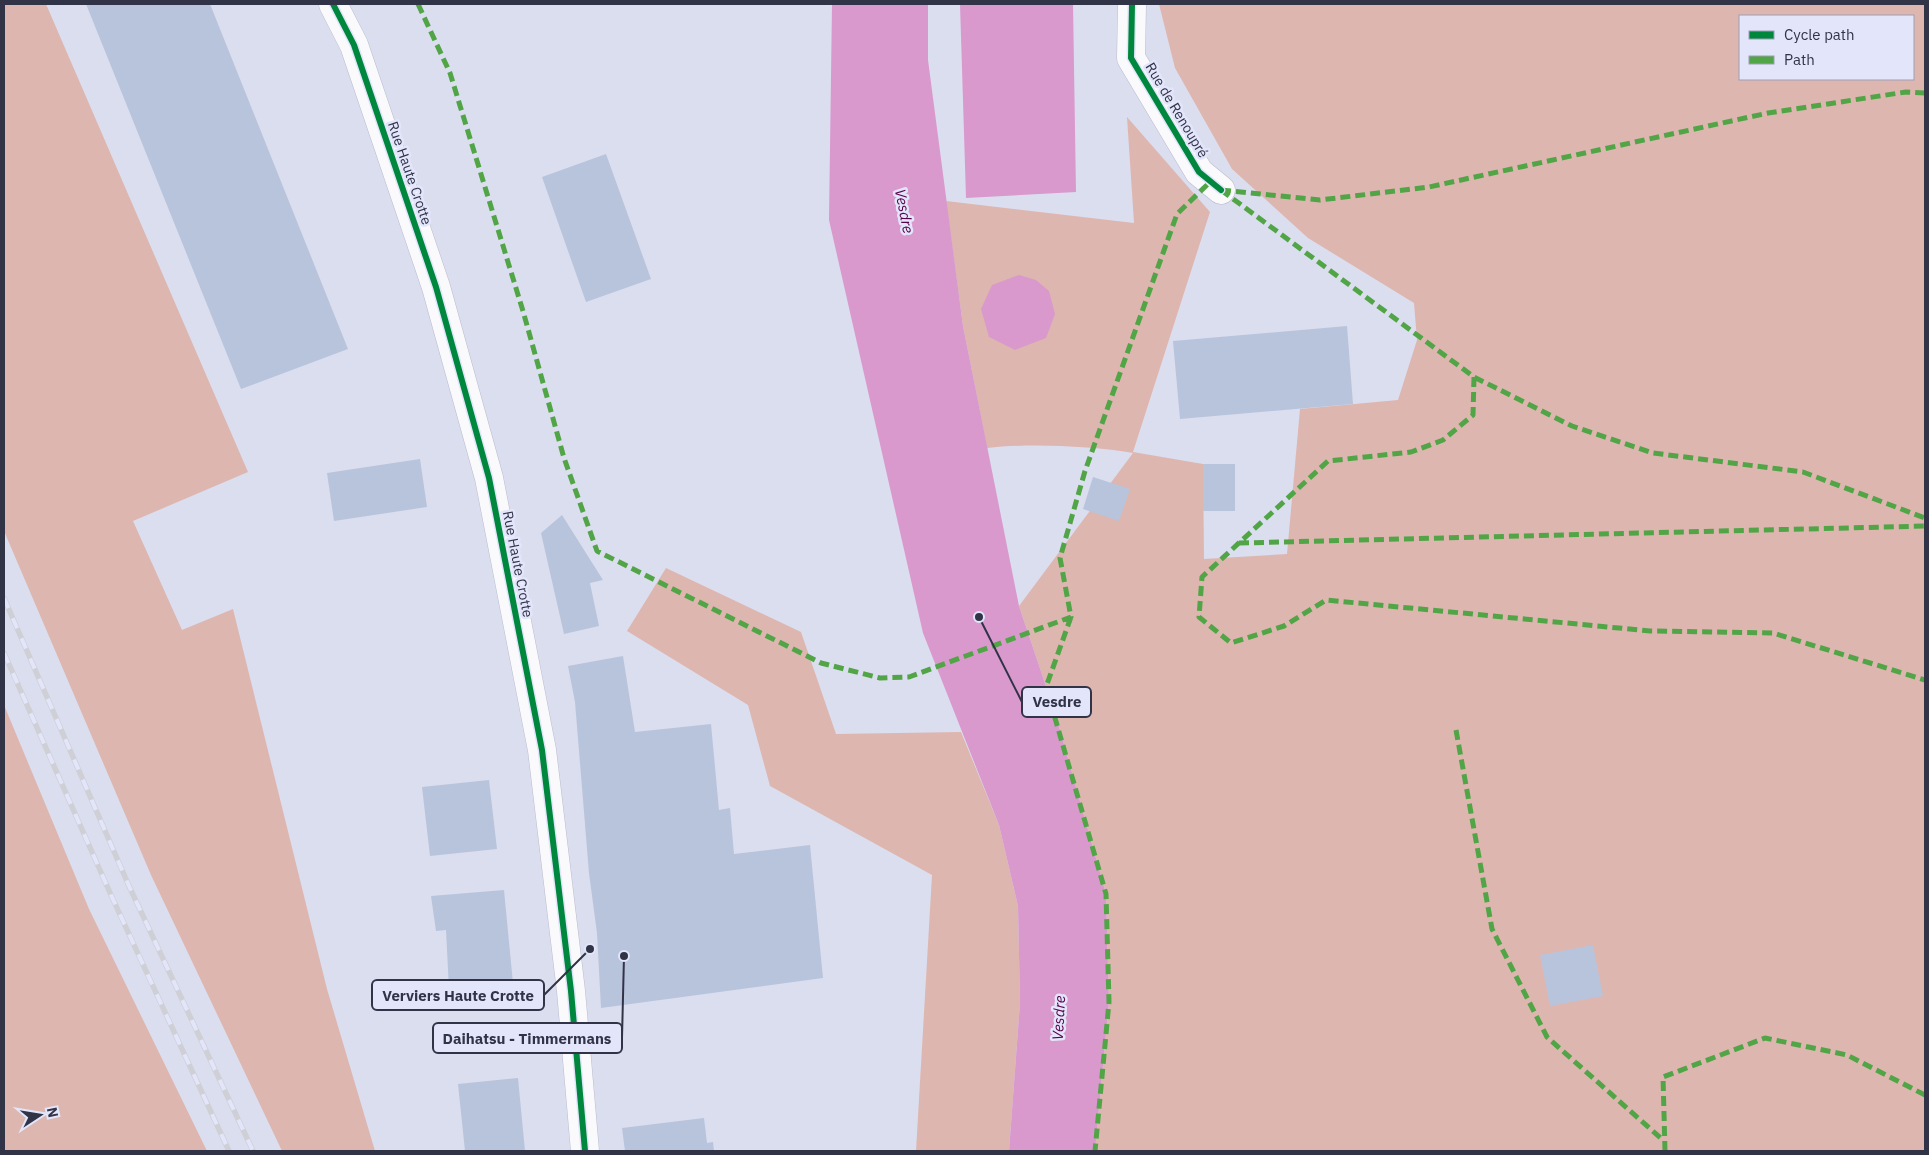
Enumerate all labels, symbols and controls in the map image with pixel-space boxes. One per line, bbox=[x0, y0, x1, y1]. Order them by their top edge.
legend bbox=[1739, 15, 1914, 80]
text: Cycle path bbox=[1784, 25, 1855, 44]
text: Path bbox=[1784, 50, 1815, 69]
street label: Rue de Renoupré bbox=[1141, 59, 1213, 161]
street label: Rue Haute Crotte bbox=[384, 119, 436, 227]
water label: Vesdre bbox=[891, 187, 918, 235]
street label: Rue Haute Crotte bbox=[499, 509, 537, 619]
callout: Vesdre bbox=[1022, 687, 1091, 717]
text: Vesdre bbox=[1033, 692, 1081, 711]
callout: Verviers Haute Crotte bbox=[372, 980, 544, 1010]
text: Verviers Haute Crotte bbox=[382, 986, 534, 1005]
water label: Vesdre bbox=[1048, 995, 1069, 1041]
callout: Daihatsu - Timmermans bbox=[433, 1023, 622, 1053]
text: Daihatsu - Timmermans bbox=[443, 1029, 612, 1048]
north arrow bbox=[15, 1090, 65, 1140]
text: N bbox=[43, 1105, 63, 1119]

